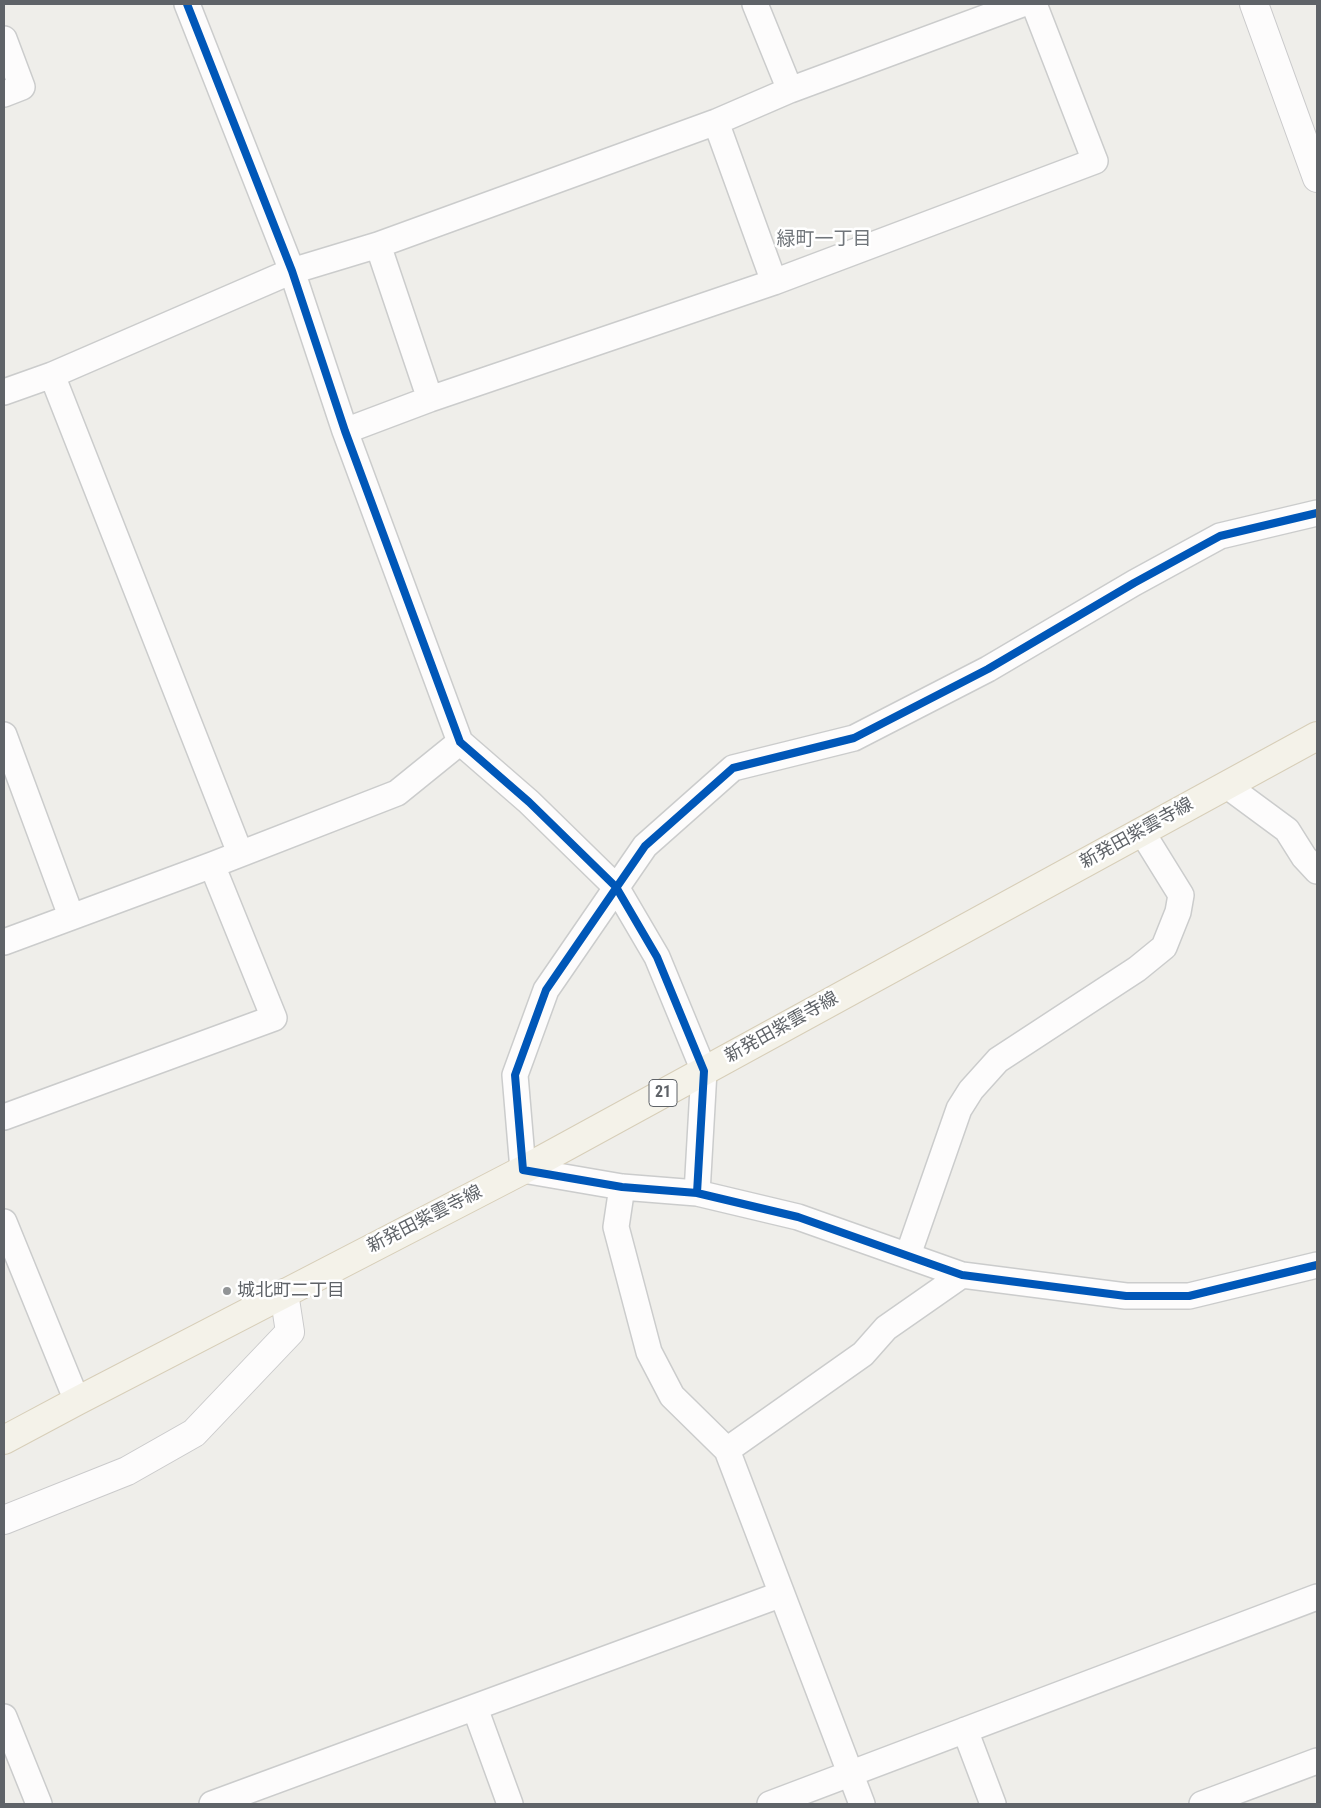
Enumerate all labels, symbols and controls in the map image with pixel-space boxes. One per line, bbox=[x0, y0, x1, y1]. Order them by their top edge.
district label: 緑町一丁目 bbox=[777, 229, 871, 251]
street label: 新発田紫雲寺線 bbox=[1077, 794, 1197, 874]
street label: 新発田紫雲寺線 bbox=[722, 988, 842, 1068]
road number: 21 bbox=[649, 1080, 677, 1106]
street label: 新発田紫雲寺線 bbox=[364, 1182, 486, 1258]
place label: 城北町二丁目 bbox=[237, 1280, 345, 1302]
marker: 城北町二丁目 bbox=[221, 1285, 233, 1297]

